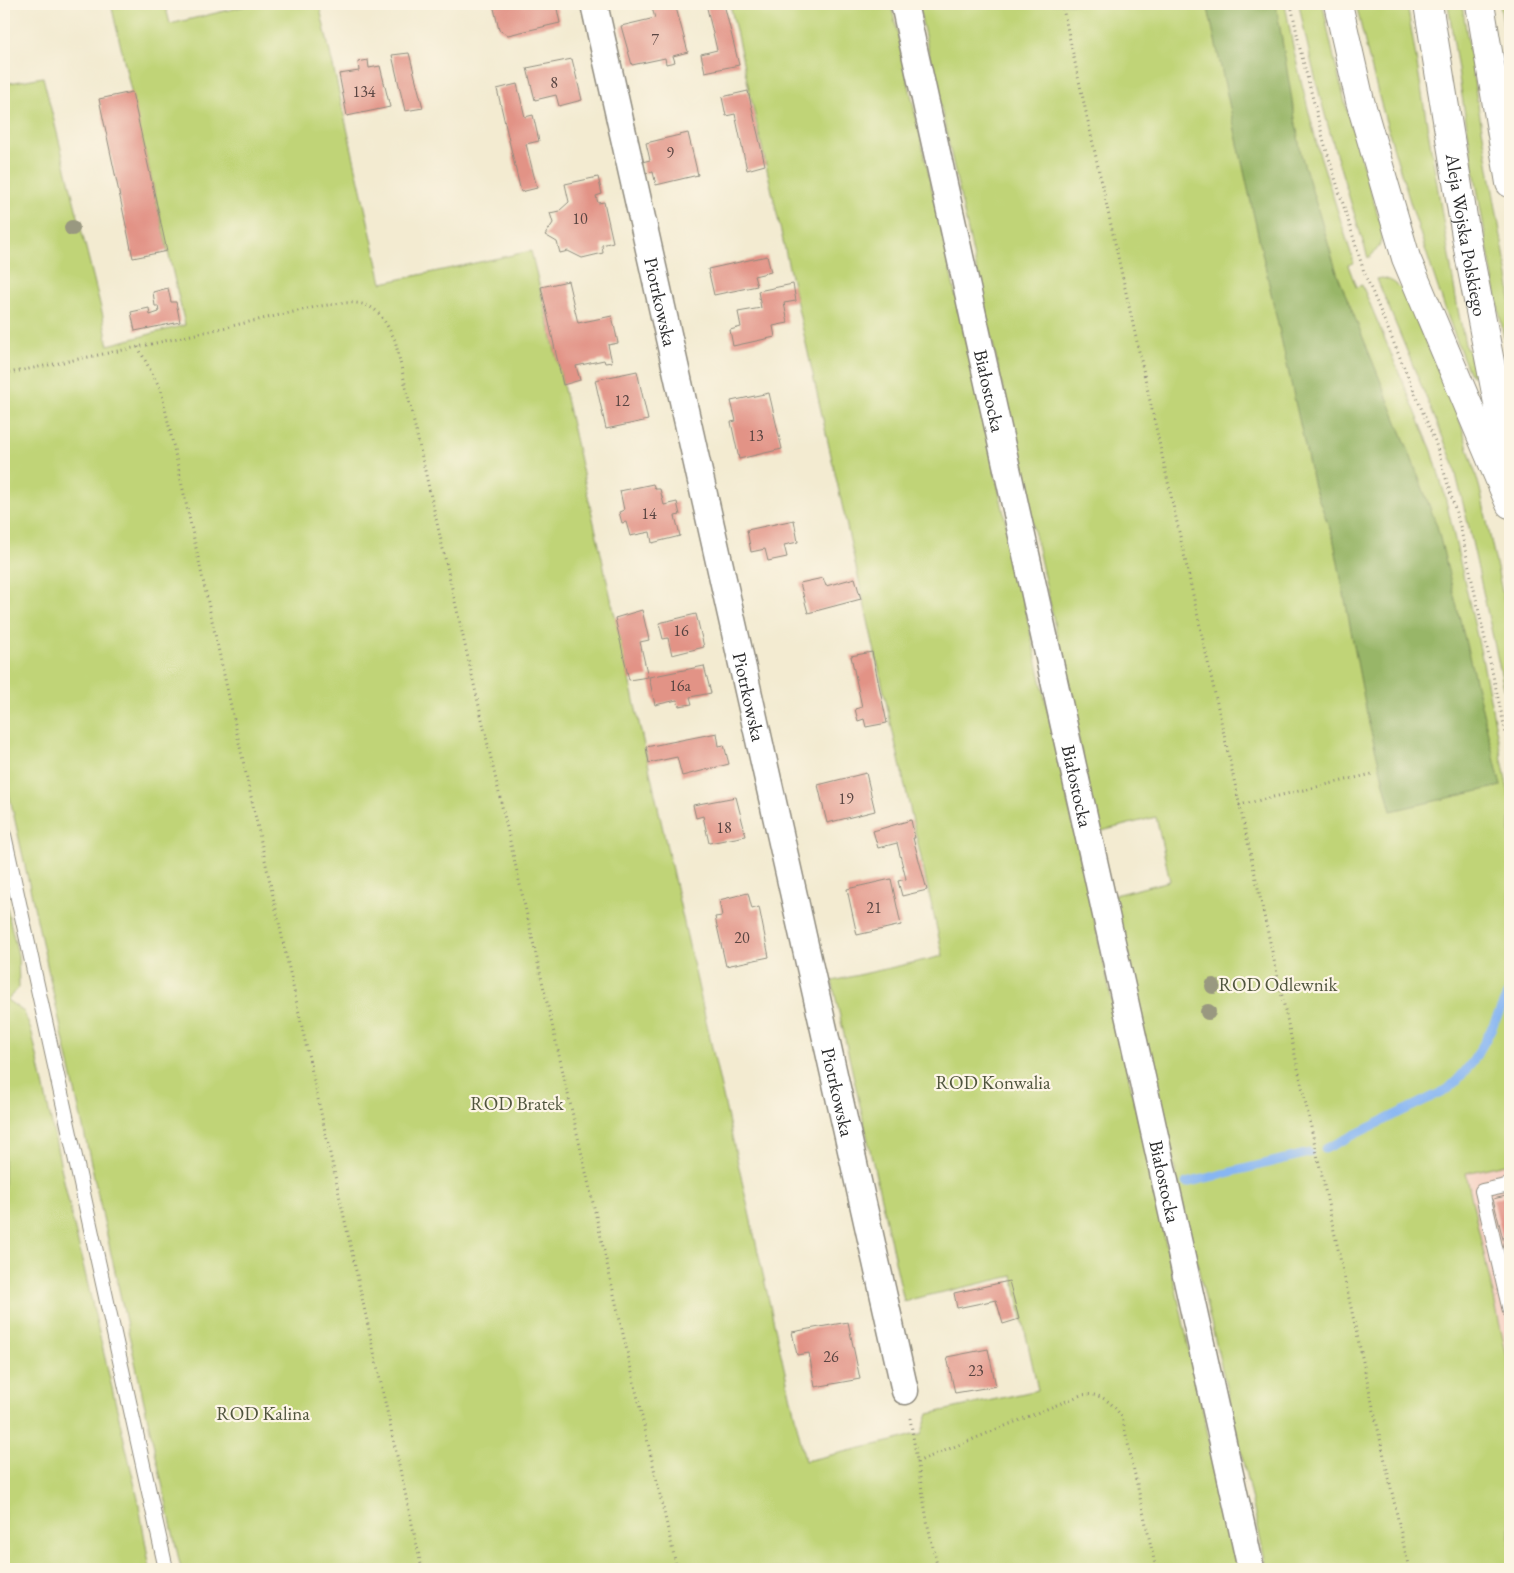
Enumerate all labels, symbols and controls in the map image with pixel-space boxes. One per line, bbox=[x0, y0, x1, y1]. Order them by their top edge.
house number: 7 bbox=[651, 29, 659, 50]
house number: 8 bbox=[550, 72, 558, 93]
house number: 134 bbox=[352, 81, 376, 102]
house number: 9 bbox=[666, 142, 674, 163]
street label: Aleja Wojska Polskiego bbox=[1440, 151, 1493, 318]
house number: 10 bbox=[572, 208, 588, 229]
street label: Piotrkowska bbox=[639, 255, 683, 349]
street label: Białostocka bbox=[968, 347, 1011, 435]
house number: 12 bbox=[614, 390, 630, 411]
house number: 13 bbox=[748, 425, 764, 446]
house number: 14 bbox=[641, 503, 657, 524]
house number: 16 bbox=[673, 620, 689, 641]
street label: Piotrkowska bbox=[727, 650, 772, 744]
house number: 16a bbox=[669, 675, 691, 696]
street label: Białostocka bbox=[1056, 742, 1099, 830]
house number: 19 bbox=[838, 788, 854, 809]
house number: 18 bbox=[716, 817, 732, 838]
house number: 21 bbox=[866, 897, 882, 918]
house number: 20 bbox=[734, 927, 750, 948]
park label: ROD Odlewnik bbox=[1219, 972, 1339, 997]
street label: Piotrkowska bbox=[816, 1045, 860, 1139]
park label: ROD Konwalia bbox=[935, 1070, 1051, 1095]
park label: ROD Bratek bbox=[470, 1091, 565, 1116]
street label: Białostocka bbox=[1144, 1138, 1186, 1225]
house number: 26 bbox=[823, 1346, 839, 1367]
house number: 23 bbox=[968, 1360, 984, 1381]
park label: ROD Kalina bbox=[216, 1401, 310, 1426]

